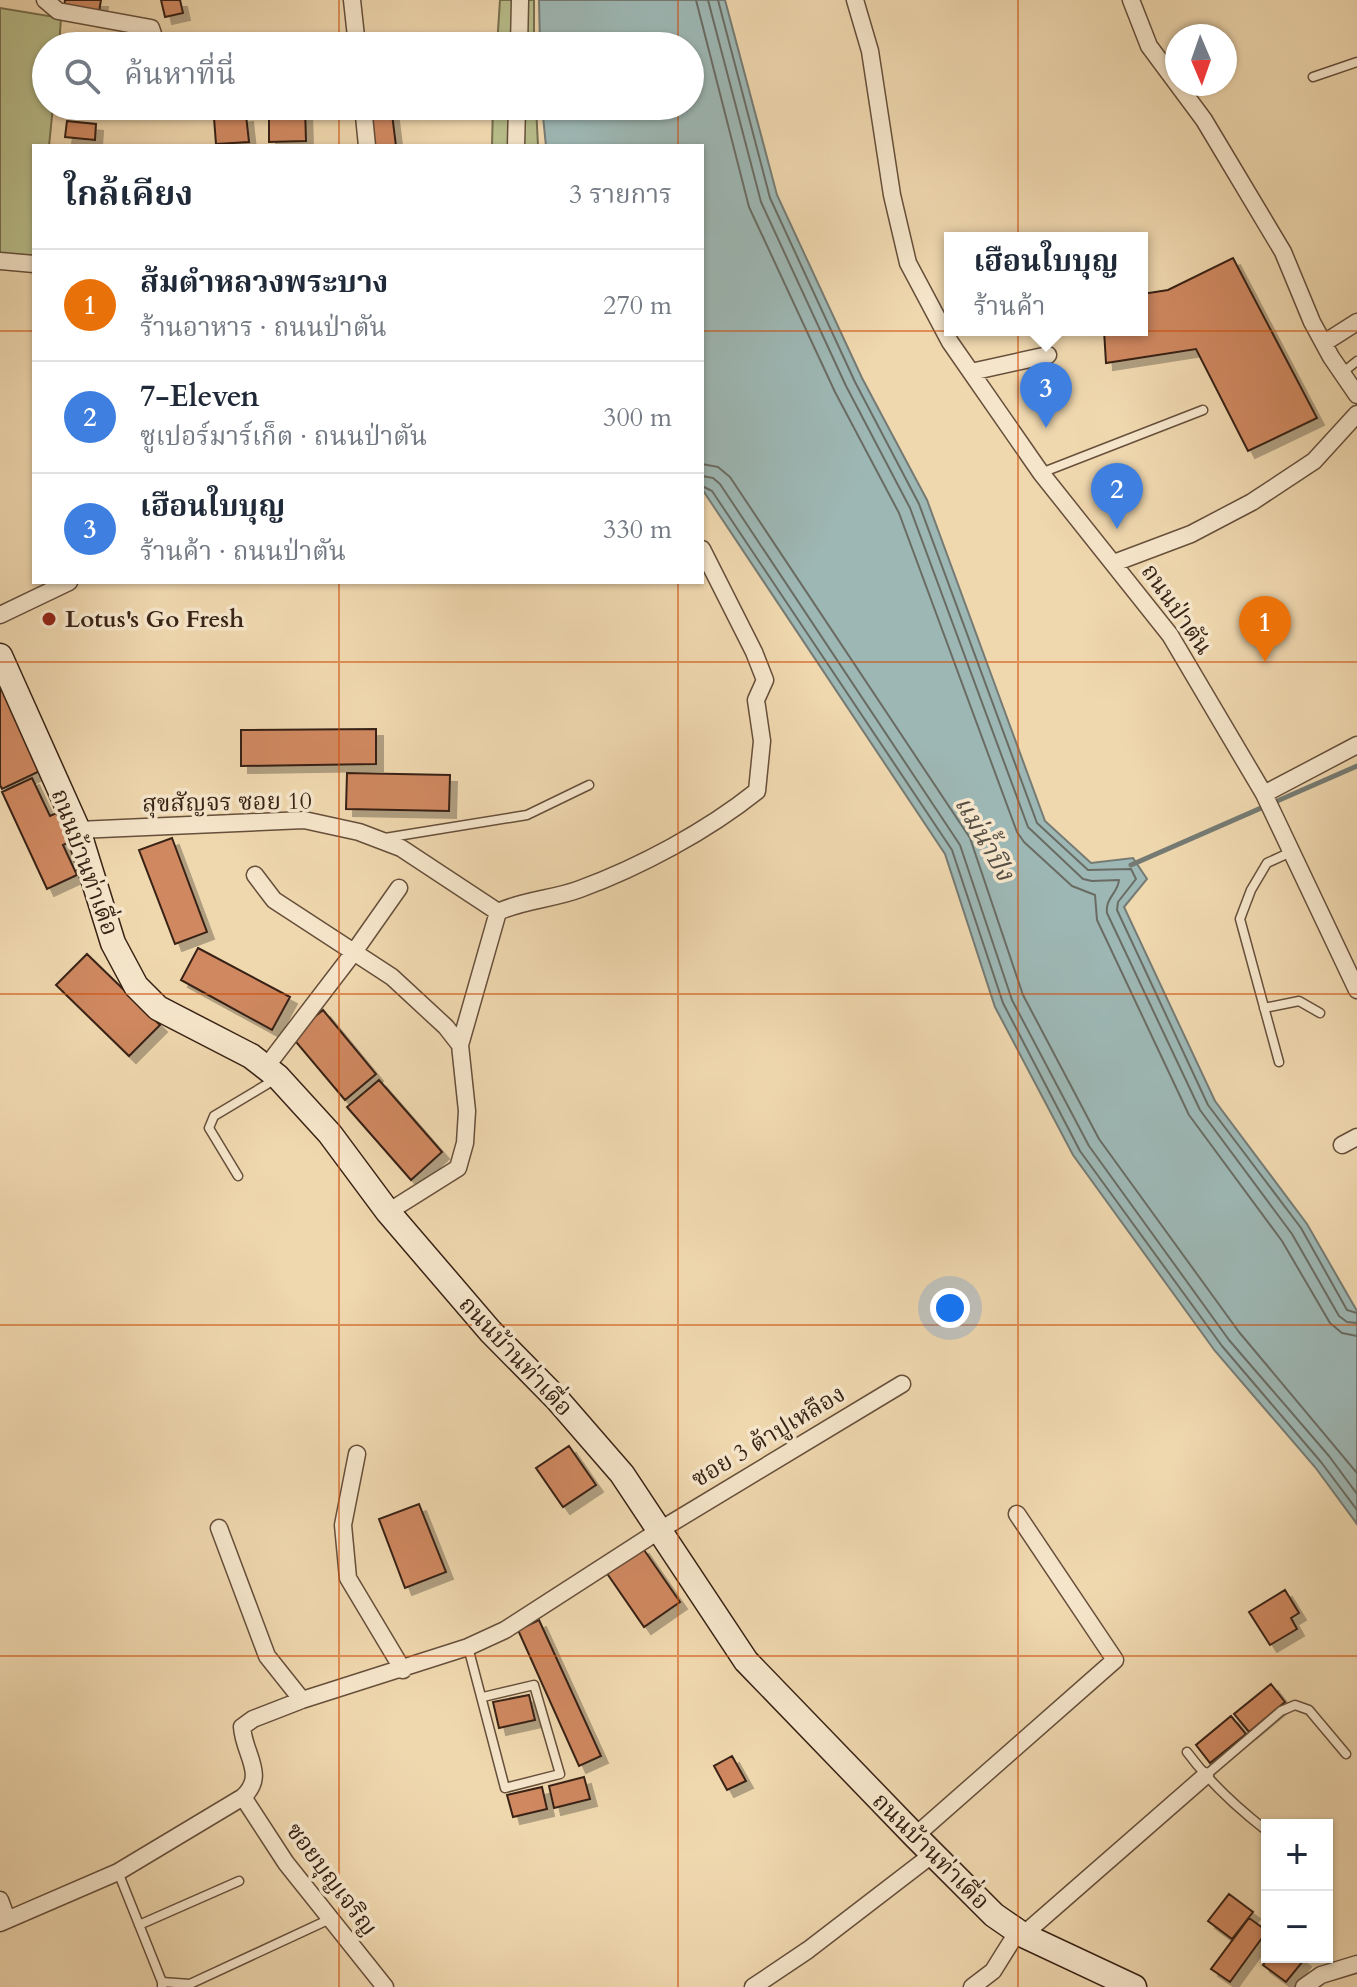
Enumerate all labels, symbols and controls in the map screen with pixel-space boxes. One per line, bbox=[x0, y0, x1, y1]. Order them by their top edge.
north arrow bbox=[1165, 24, 1237, 96]
search box bbox=[32, 32, 704, 120]
icon: search bbox=[60, 54, 104, 98]
text: ค้นหาที่นี่ bbox=[124, 54, 236, 95]
text: ใกล้เคียง bbox=[64, 171, 193, 217]
text: 3 รายการ bbox=[569, 177, 672, 212]
popup bbox=[944, 232, 1148, 336]
text: เฮือนใบบุญ bbox=[973, 241, 1119, 282]
text: ส้มตำหลวงพระบาง bbox=[140, 262, 388, 303]
text: 1 bbox=[83, 288, 97, 323]
text: 270 m bbox=[603, 288, 672, 323]
text: ร้านค้า bbox=[973, 289, 1046, 324]
text: ร้านอาหาร · ถนนป่าตัน bbox=[140, 310, 387, 345]
pin: 3 bbox=[1020, 362, 1072, 428]
text: 7-Eleven bbox=[140, 376, 259, 417]
text: 2 bbox=[83, 400, 97, 435]
text: 300 m bbox=[603, 400, 672, 435]
text: ซูเปอร์มาร์เก็ต · ถนนป่าตัน bbox=[140, 419, 427, 454]
pin: 2 bbox=[1091, 463, 1143, 529]
text: เฮือนใบบุญ bbox=[140, 486, 285, 527]
text: 3 bbox=[83, 512, 97, 547]
text: 330 m bbox=[603, 512, 672, 547]
text: ร้านค้า · ถนนป่าตัน bbox=[140, 534, 346, 569]
street label: ถนนป่าตัน bbox=[1133, 557, 1220, 662]
pin: 1 bbox=[1239, 596, 1291, 662]
place label: Lotus's Go Fresh bbox=[65, 603, 244, 636]
marker: Lotus's Go Fresh bbox=[40, 610, 58, 628]
street label: ถนนบ้านท่าเดื่อ bbox=[43, 784, 128, 940]
street label: สุขสัญจร ซอย 10 bbox=[142, 785, 312, 820]
water label: แม่น้ำปิง bbox=[946, 788, 1025, 888]
street label: ถนนบ้านท่าเดื่อ bbox=[451, 1287, 582, 1424]
your location bbox=[930, 1288, 970, 1328]
street label: ซอย 3 ต้าปูเหลือง bbox=[685, 1377, 851, 1495]
street label: ถนนบ้านท่าเดื่อ bbox=[865, 1784, 998, 1917]
street label: ซอยบุญเจริญ bbox=[278, 1816, 385, 1943]
map controls bbox=[1261, 1819, 1333, 1963]
button: + bbox=[1261, 1819, 1333, 1891]
button: − bbox=[1261, 1891, 1333, 1963]

